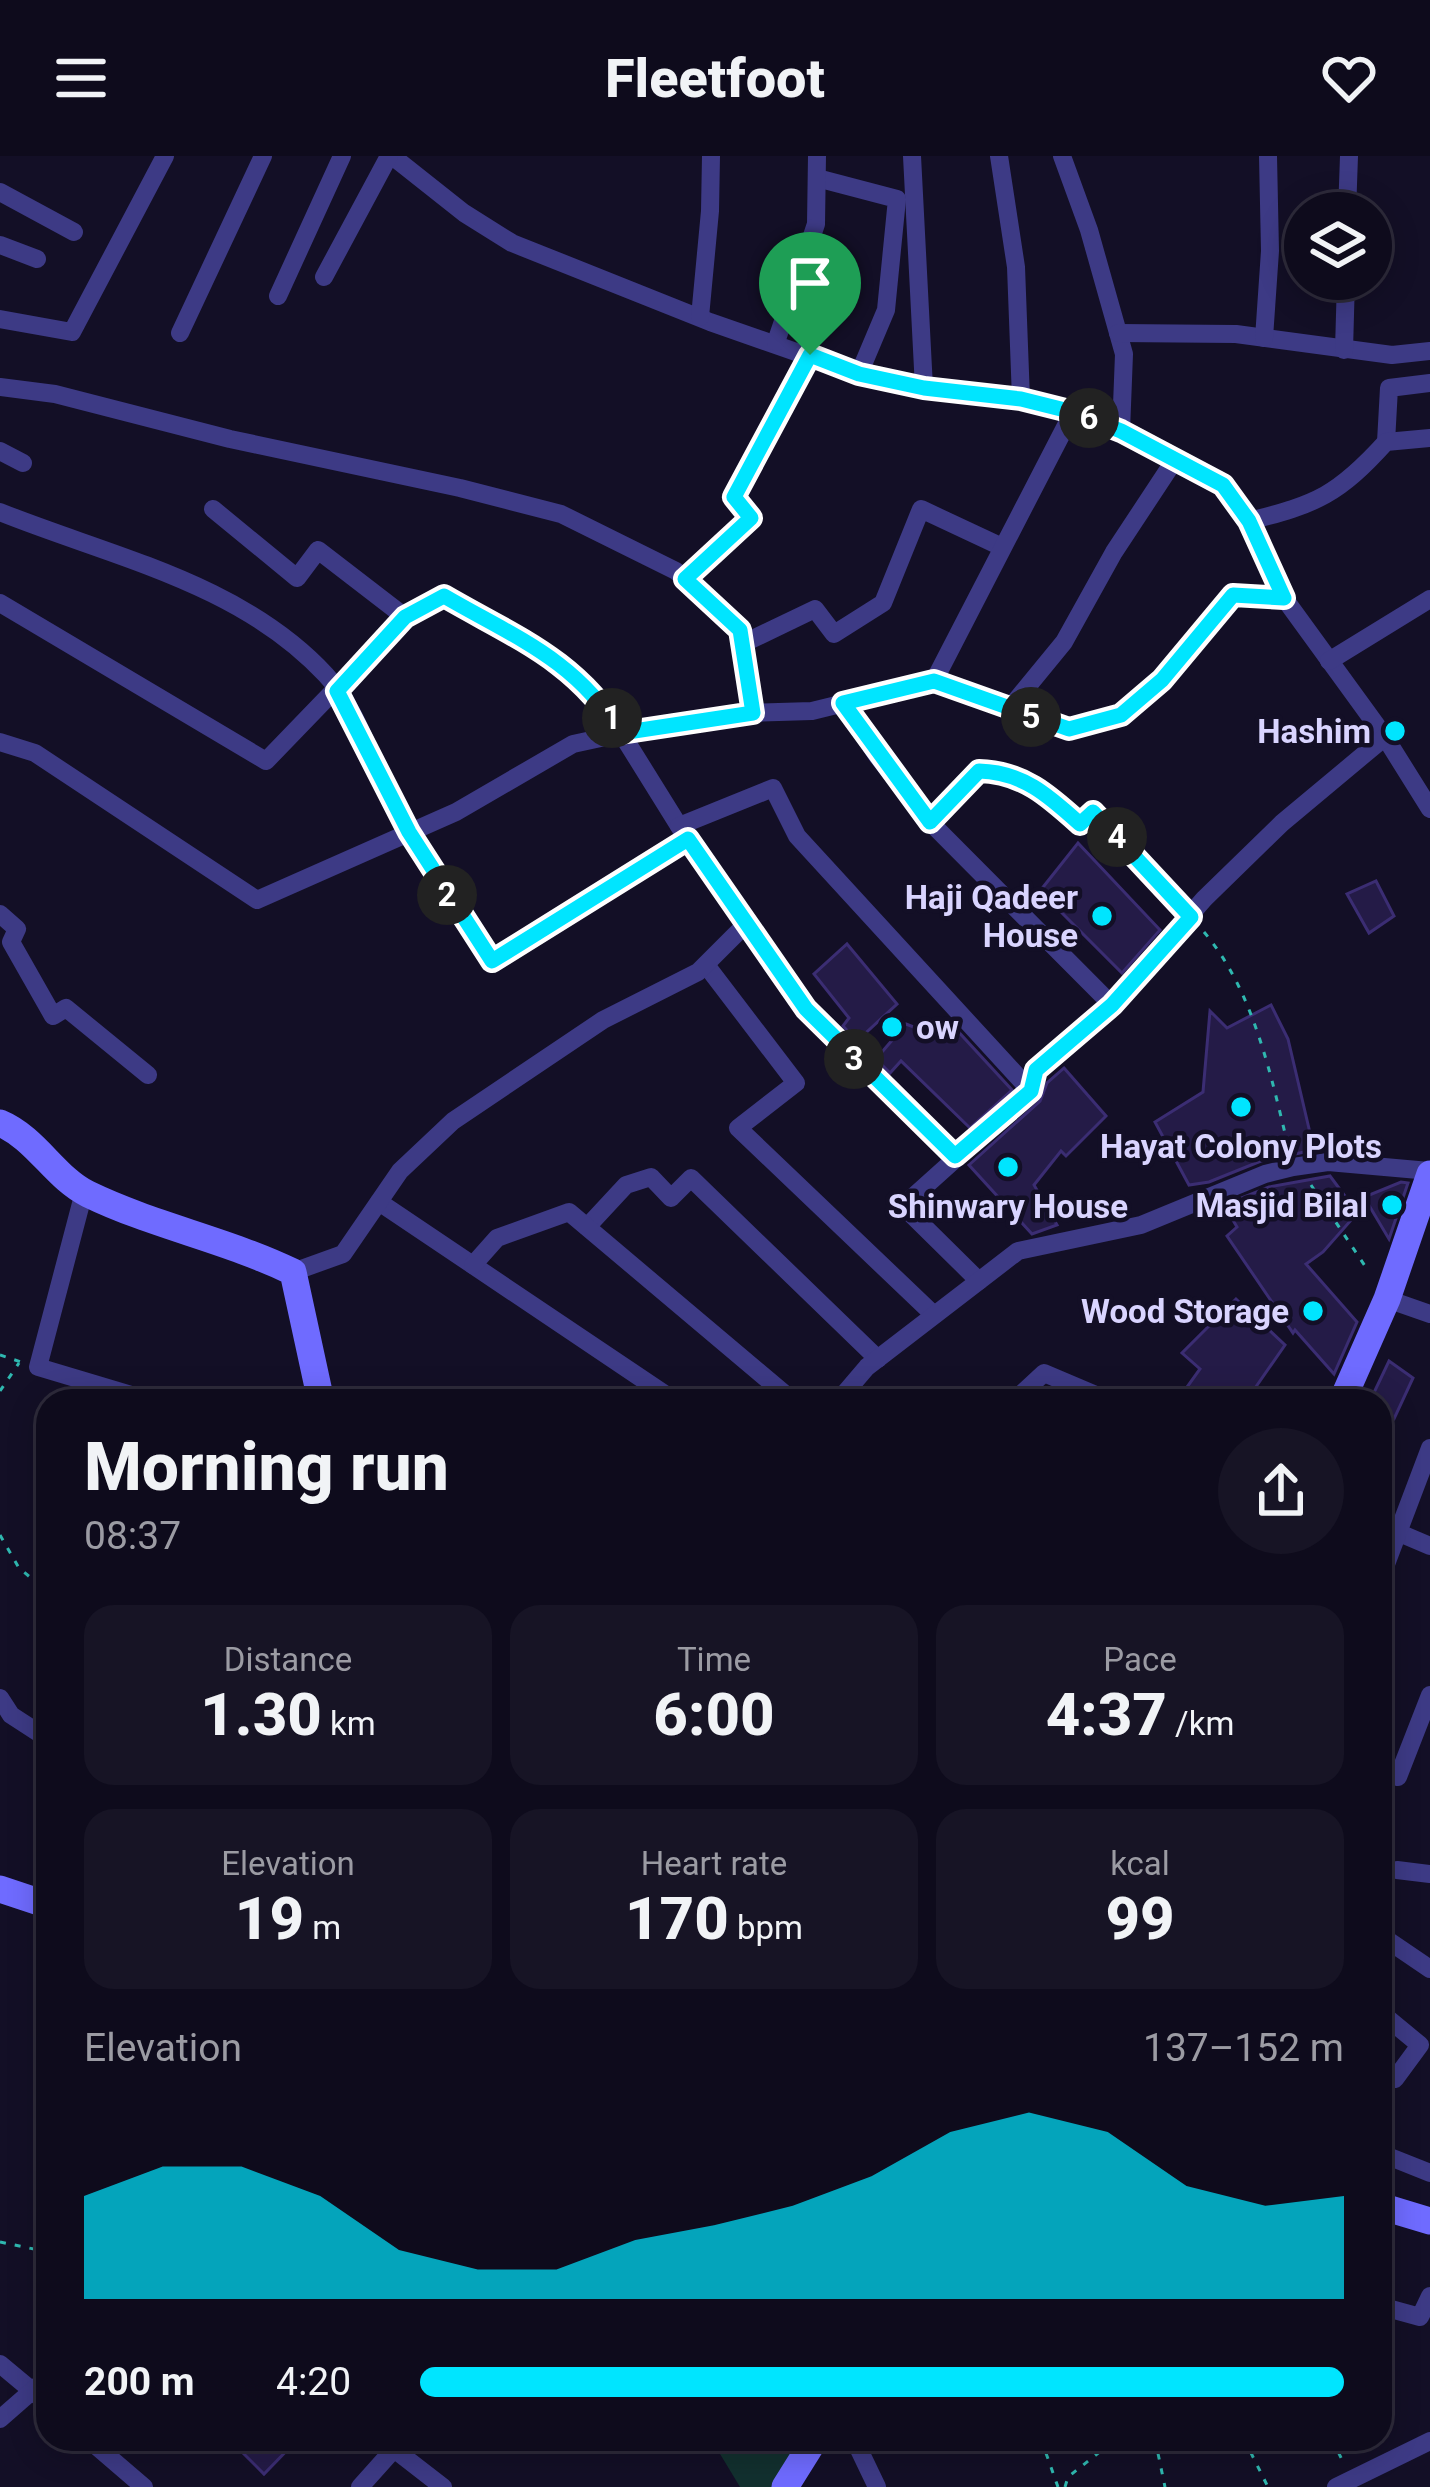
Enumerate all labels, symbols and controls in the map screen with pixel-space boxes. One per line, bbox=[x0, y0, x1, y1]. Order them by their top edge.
icon: menu bbox=[48, 45, 114, 111]
icon: heart bbox=[1316, 45, 1382, 111]
text: Fleetfoot bbox=[605, 47, 825, 110]
map controls bbox=[1284, 192, 1392, 300]
button: layers bbox=[1284, 192, 1392, 300]
pin bbox=[759, 232, 861, 355]
icon: arrive bbox=[777, 250, 843, 316]
pin: 6 bbox=[1059, 388, 1119, 448]
text: 6 bbox=[1080, 398, 1098, 437]
pin: 5 bbox=[1001, 687, 1061, 747]
pin: 1 bbox=[582, 688, 642, 748]
text: 5 bbox=[1022, 697, 1040, 736]
text: 1 bbox=[603, 698, 621, 737]
place label: Hashim bbox=[1257, 712, 1371, 751]
marker: Hashim bbox=[1382, 718, 1408, 744]
pin: 4 bbox=[1087, 807, 1147, 867]
text: 4 bbox=[1108, 817, 1126, 856]
pin: 2 bbox=[417, 865, 477, 925]
text: 2 bbox=[438, 875, 456, 914]
place label: Haji Qadeer House bbox=[905, 878, 1078, 955]
marker: Haji Qadeer House bbox=[1089, 903, 1115, 929]
place label: ow bbox=[916, 1008, 959, 1047]
marker: ow bbox=[879, 1014, 905, 1040]
pin: 3 bbox=[824, 1029, 884, 1089]
text: 3 bbox=[845, 1039, 863, 1078]
marker: Hayat Colony Plots bbox=[1228, 1094, 1254, 1120]
place label: Hayat Colony Plots bbox=[1100, 1127, 1382, 1166]
marker: Shinwary House bbox=[995, 1154, 1021, 1180]
place label: Masjid Bilal bbox=[1195, 1186, 1368, 1225]
place label: Shinwary House bbox=[888, 1187, 1128, 1226]
marker: Masjid Bilal bbox=[1379, 1192, 1405, 1218]
place label: Wood Storage bbox=[1081, 1292, 1289, 1331]
marker: Wood Storage bbox=[1300, 1298, 1326, 1324]
button: share bbox=[1218, 1428, 1344, 1554]
text: Morning run bbox=[84, 1429, 449, 1506]
text: 08:37 bbox=[84, 1513, 181, 1559]
text: Distance bbox=[224, 1640, 352, 1679]
text: Time bbox=[677, 1640, 751, 1679]
text: Pace bbox=[1103, 1640, 1177, 1679]
text: 1.30 bbox=[200, 1679, 322, 1750]
text: 6:00 bbox=[653, 1679, 775, 1750]
text: 4:37 bbox=[1046, 1679, 1167, 1750]
text: km bbox=[322, 1704, 376, 1743]
text: /km bbox=[1167, 1704, 1234, 1743]
text: Elevation bbox=[221, 1844, 355, 1883]
text: Heart rate bbox=[641, 1844, 787, 1883]
text: kcal bbox=[1110, 1844, 1170, 1883]
text: 19 bbox=[235, 1883, 304, 1954]
text: 170 bbox=[625, 1883, 729, 1954]
text: 99 bbox=[1105, 1883, 1175, 1954]
text: m bbox=[304, 1908, 341, 1947]
text: bpm bbox=[729, 1908, 803, 1947]
text: Elevation bbox=[84, 2025, 242, 2071]
text: 137–152 m bbox=[1143, 2025, 1344, 2071]
text: 200 m bbox=[84, 2359, 195, 2405]
text: 4:20 bbox=[276, 2359, 351, 2405]

